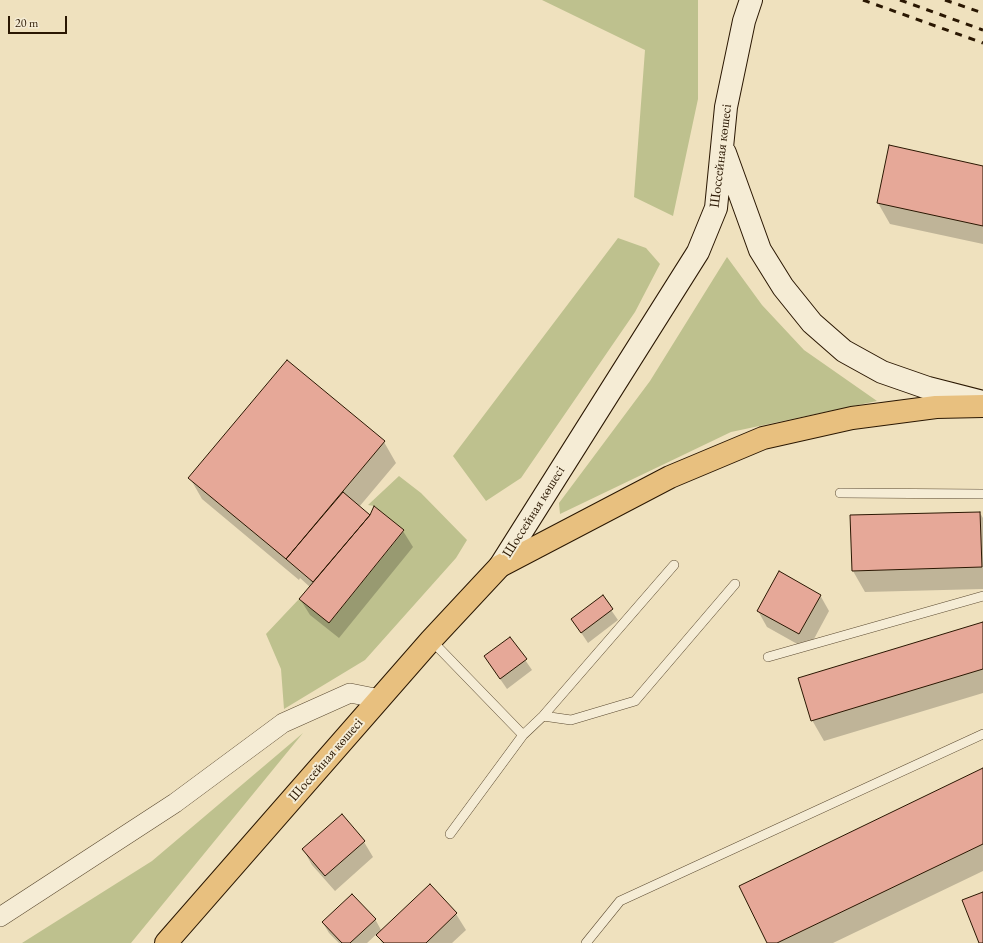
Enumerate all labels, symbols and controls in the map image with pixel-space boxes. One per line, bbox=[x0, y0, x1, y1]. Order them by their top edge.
scale bar bbox=[10, 8, 69, 34]
text: 20 m bbox=[15, 15, 38, 31]
street label: Шоссейная көшесі bbox=[706, 103, 736, 209]
street label: Шоссейная көшесі bbox=[499, 463, 569, 561]
street label: Шоссейная көшесі bbox=[285, 715, 367, 805]

